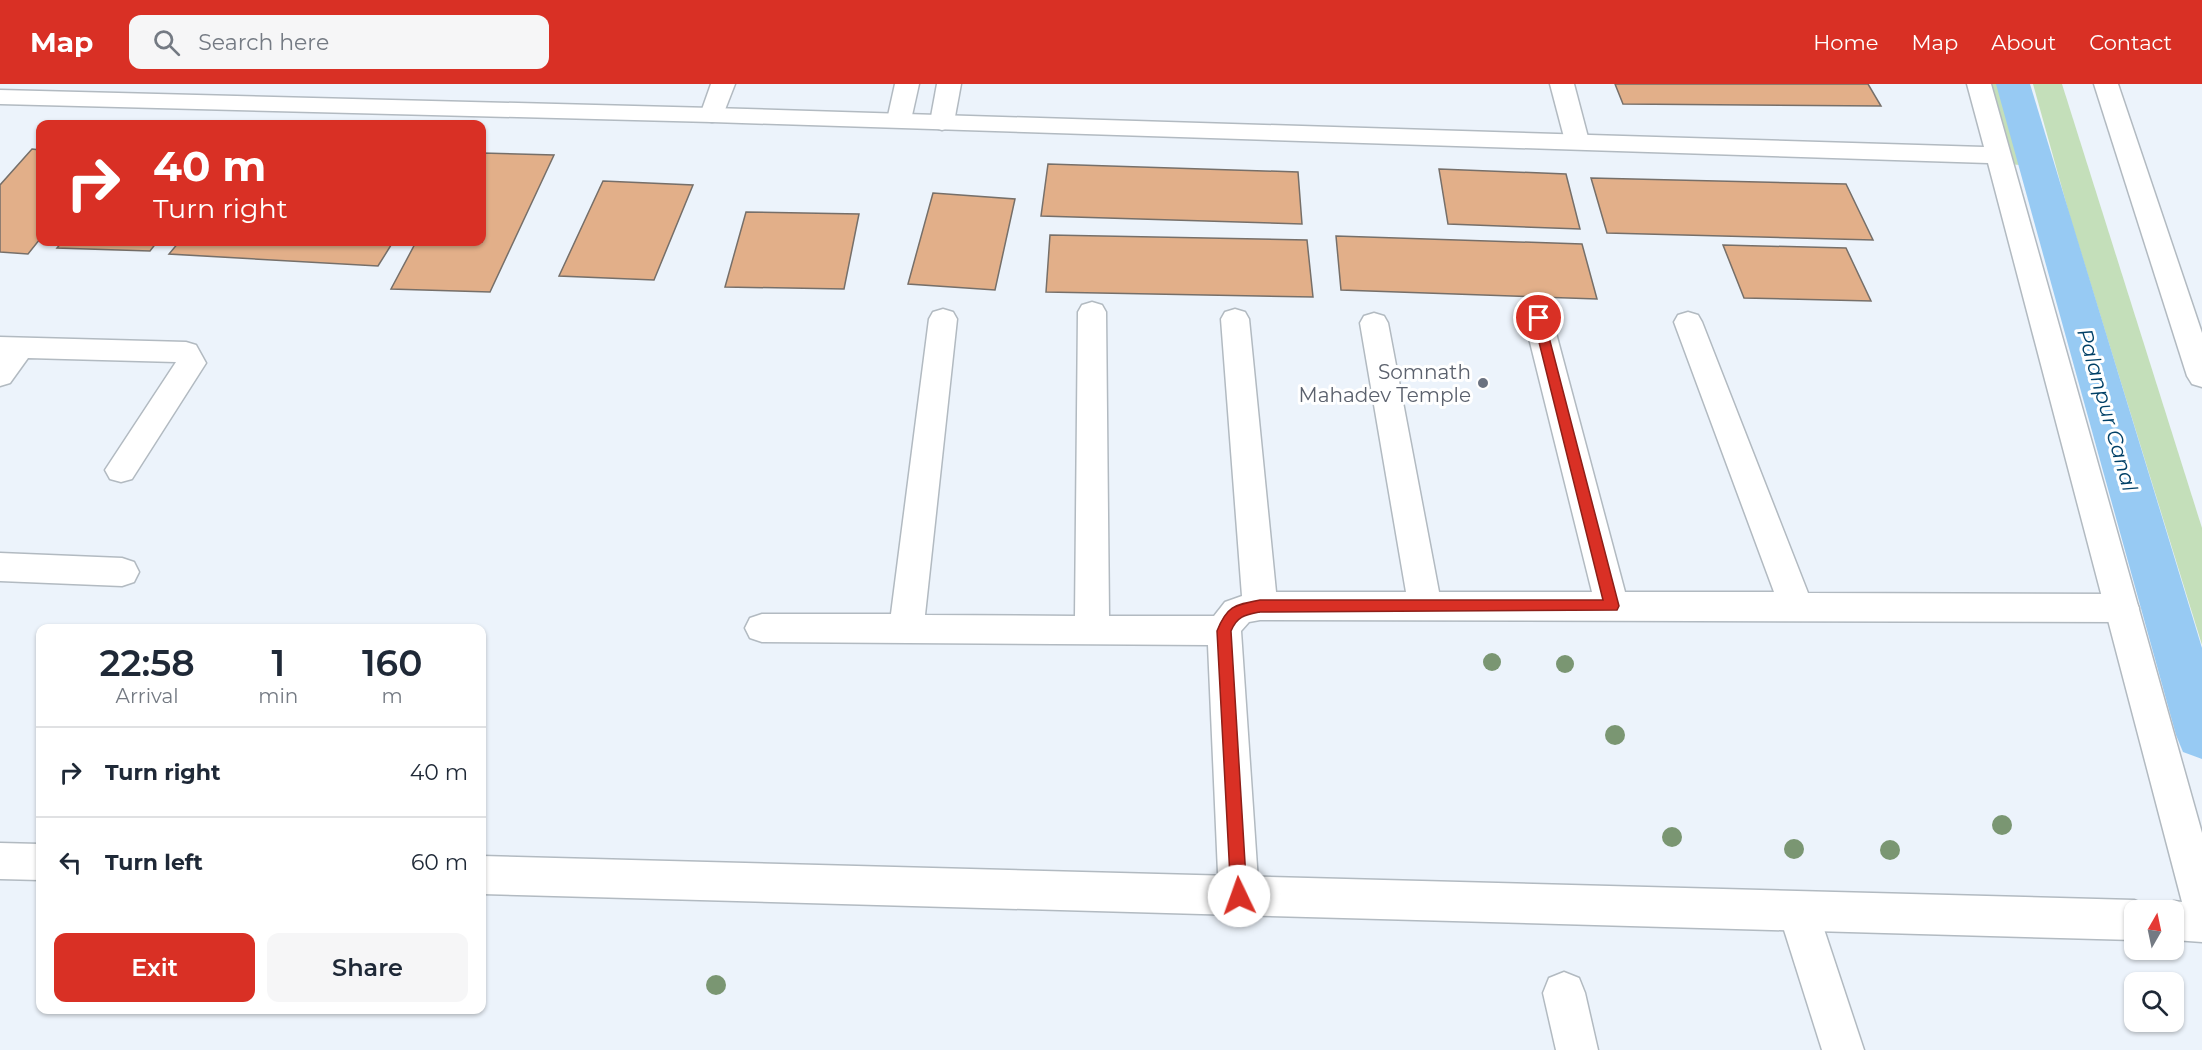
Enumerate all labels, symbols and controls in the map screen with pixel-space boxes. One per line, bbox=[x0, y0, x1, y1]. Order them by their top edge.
search box bbox=[129, 15, 549, 69]
text: Map bbox=[30, 25, 93, 59]
icon: search bbox=[150, 26, 183, 59]
text: Search here bbox=[198, 29, 329, 56]
text: Home bbox=[1813, 30, 1878, 55]
text: Map bbox=[1911, 30, 1958, 55]
text: About bbox=[1991, 30, 2056, 55]
text: Contact bbox=[2089, 30, 2172, 55]
text: 40 m bbox=[153, 140, 266, 192]
icon: right bbox=[54, 144, 132, 222]
text: Turn right bbox=[153, 192, 288, 225]
pin bbox=[1513, 292, 1564, 343]
icon: arrive bbox=[1522, 301, 1555, 334]
water label: Palanpur Canal bbox=[2072, 325, 2143, 495]
place label: Somnath Mahadev Temple bbox=[1299, 360, 1471, 407]
marker: Somnath Mahadev Temple bbox=[1476, 376, 1490, 390]
text: 22:58 bbox=[100, 641, 195, 685]
text: 1 bbox=[271, 641, 285, 685]
text: 160 bbox=[362, 641, 422, 685]
text: Arrival bbox=[116, 684, 179, 708]
text: min bbox=[258, 684, 298, 708]
text: m bbox=[382, 684, 403, 708]
icon: right bbox=[54, 756, 87, 789]
text: Turn right bbox=[105, 759, 220, 786]
text: 40 m bbox=[410, 759, 468, 786]
icon: left bbox=[54, 846, 87, 879]
text: Turn left bbox=[105, 849, 203, 876]
text: 60 m bbox=[411, 849, 468, 876]
position arrow bbox=[1207, 864, 1271, 928]
north arrow bbox=[2124, 900, 2184, 960]
map controls bbox=[2124, 900, 2184, 1032]
button: Exit bbox=[54, 933, 255, 1002]
button: Share bbox=[267, 933, 468, 1002]
button: search bbox=[2124, 972, 2184, 1032]

